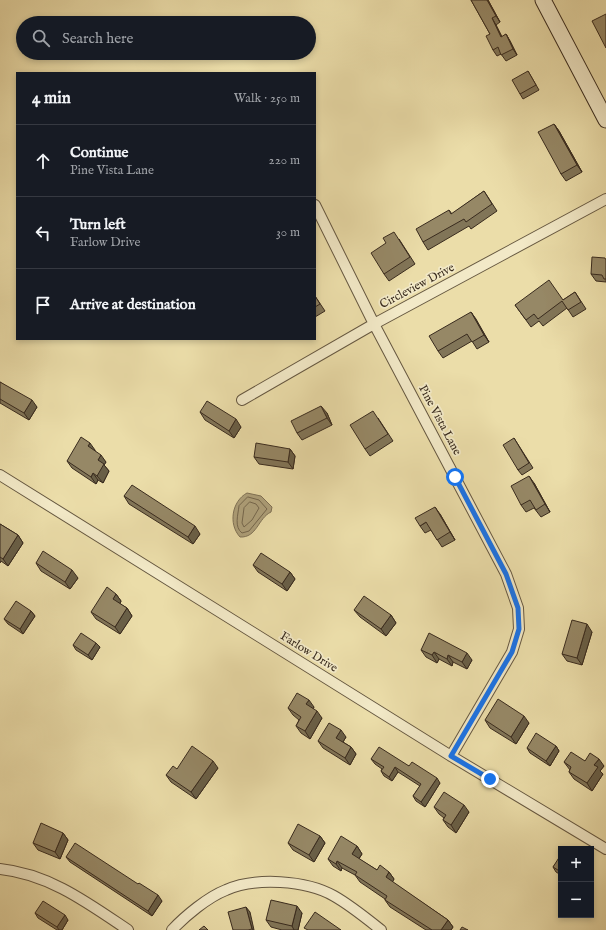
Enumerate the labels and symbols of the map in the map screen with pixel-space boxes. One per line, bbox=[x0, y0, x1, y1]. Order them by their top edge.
street label: Circleview Drive bbox=[377, 260, 457, 312]
street label: Pine Vista Lane bbox=[415, 382, 465, 458]
route start bbox=[446, 468, 464, 486]
street label: Farlow Drive bbox=[277, 628, 341, 676]
route end bbox=[481, 770, 499, 788]

